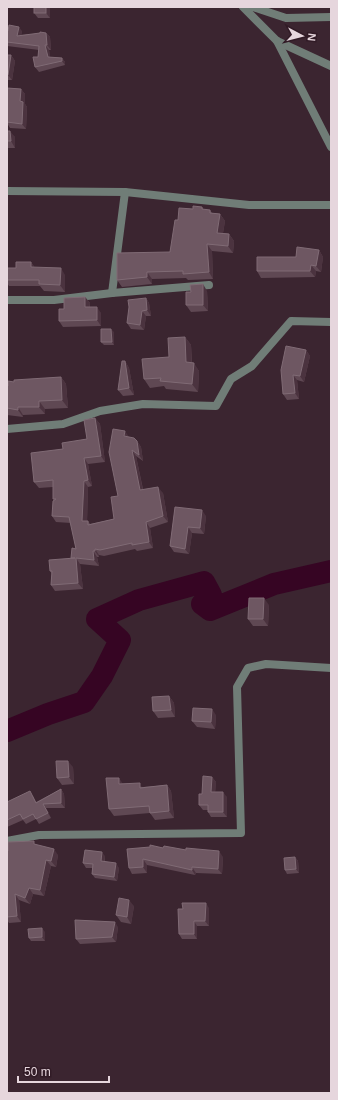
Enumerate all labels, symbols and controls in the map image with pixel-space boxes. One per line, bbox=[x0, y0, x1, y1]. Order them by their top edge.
north arrow bbox=[282, 16, 322, 56]
text: N bbox=[305, 33, 318, 42]
scale bar bbox=[18, 1058, 109, 1084]
text: 50 m bbox=[24, 1065, 51, 1079]

